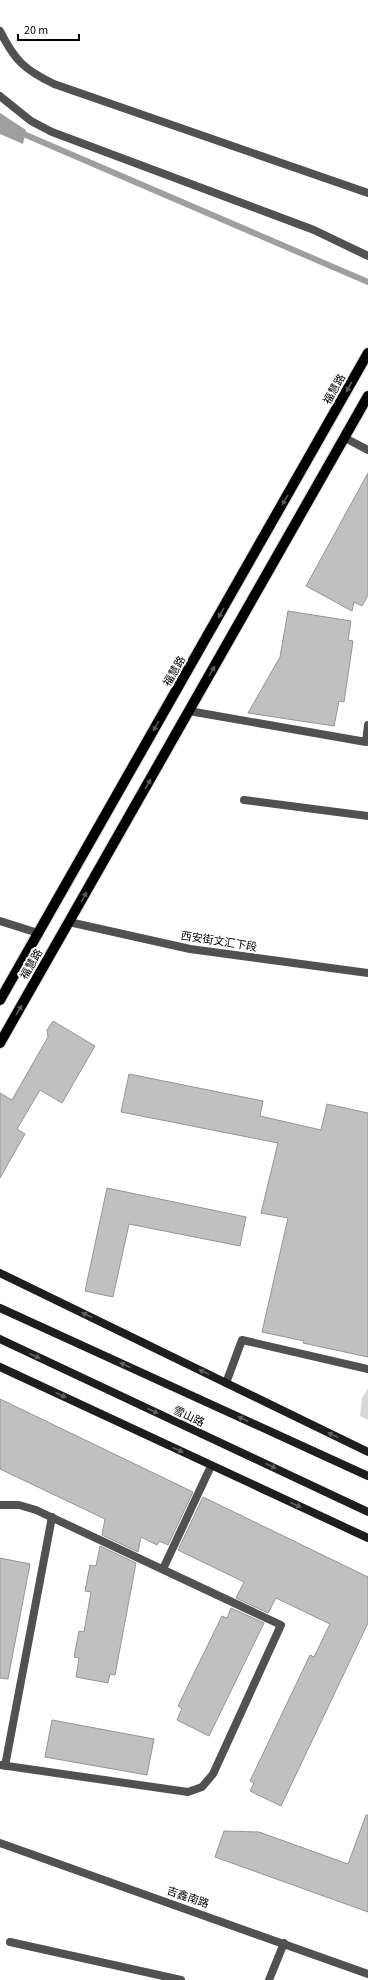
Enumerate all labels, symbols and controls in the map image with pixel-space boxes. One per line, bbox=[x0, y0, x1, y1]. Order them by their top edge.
scale bar bbox=[18, 16, 79, 42]
text: 20 m bbox=[24, 22, 48, 39]
street label: 福慧路 bbox=[320, 371, 349, 407]
one-way arrow bbox=[345, 381, 352, 393]
one-way arrow bbox=[281, 494, 288, 506]
one-way arrow bbox=[217, 607, 224, 619]
street label: 福慧路 bbox=[160, 653, 189, 689]
one-way arrow bbox=[209, 665, 216, 676]
one-way arrow bbox=[153, 720, 160, 732]
one-way arrow bbox=[144, 778, 151, 789]
one-way arrow bbox=[80, 891, 87, 902]
street label: 西安街文汇下段 bbox=[180, 928, 258, 955]
street label: 福慧路 bbox=[17, 946, 46, 982]
one-way arrow bbox=[16, 1004, 23, 1015]
one-way arrow bbox=[81, 1312, 92, 1318]
one-way arrow bbox=[30, 1353, 41, 1359]
one-way arrow bbox=[120, 1362, 131, 1368]
one-way arrow bbox=[198, 1369, 209, 1375]
one-way arrow bbox=[55, 1392, 66, 1398]
street label: 雪山路 bbox=[171, 1403, 207, 1430]
one-way arrow bbox=[147, 1408, 159, 1414]
one-way arrow bbox=[238, 1416, 249, 1422]
one-way arrow bbox=[327, 1432, 339, 1438]
one-way arrow bbox=[173, 1448, 185, 1454]
one-way arrow bbox=[265, 1463, 276, 1469]
one-way arrow bbox=[291, 1503, 303, 1509]
street label: 吉鑫南路 bbox=[165, 1883, 211, 1912]

